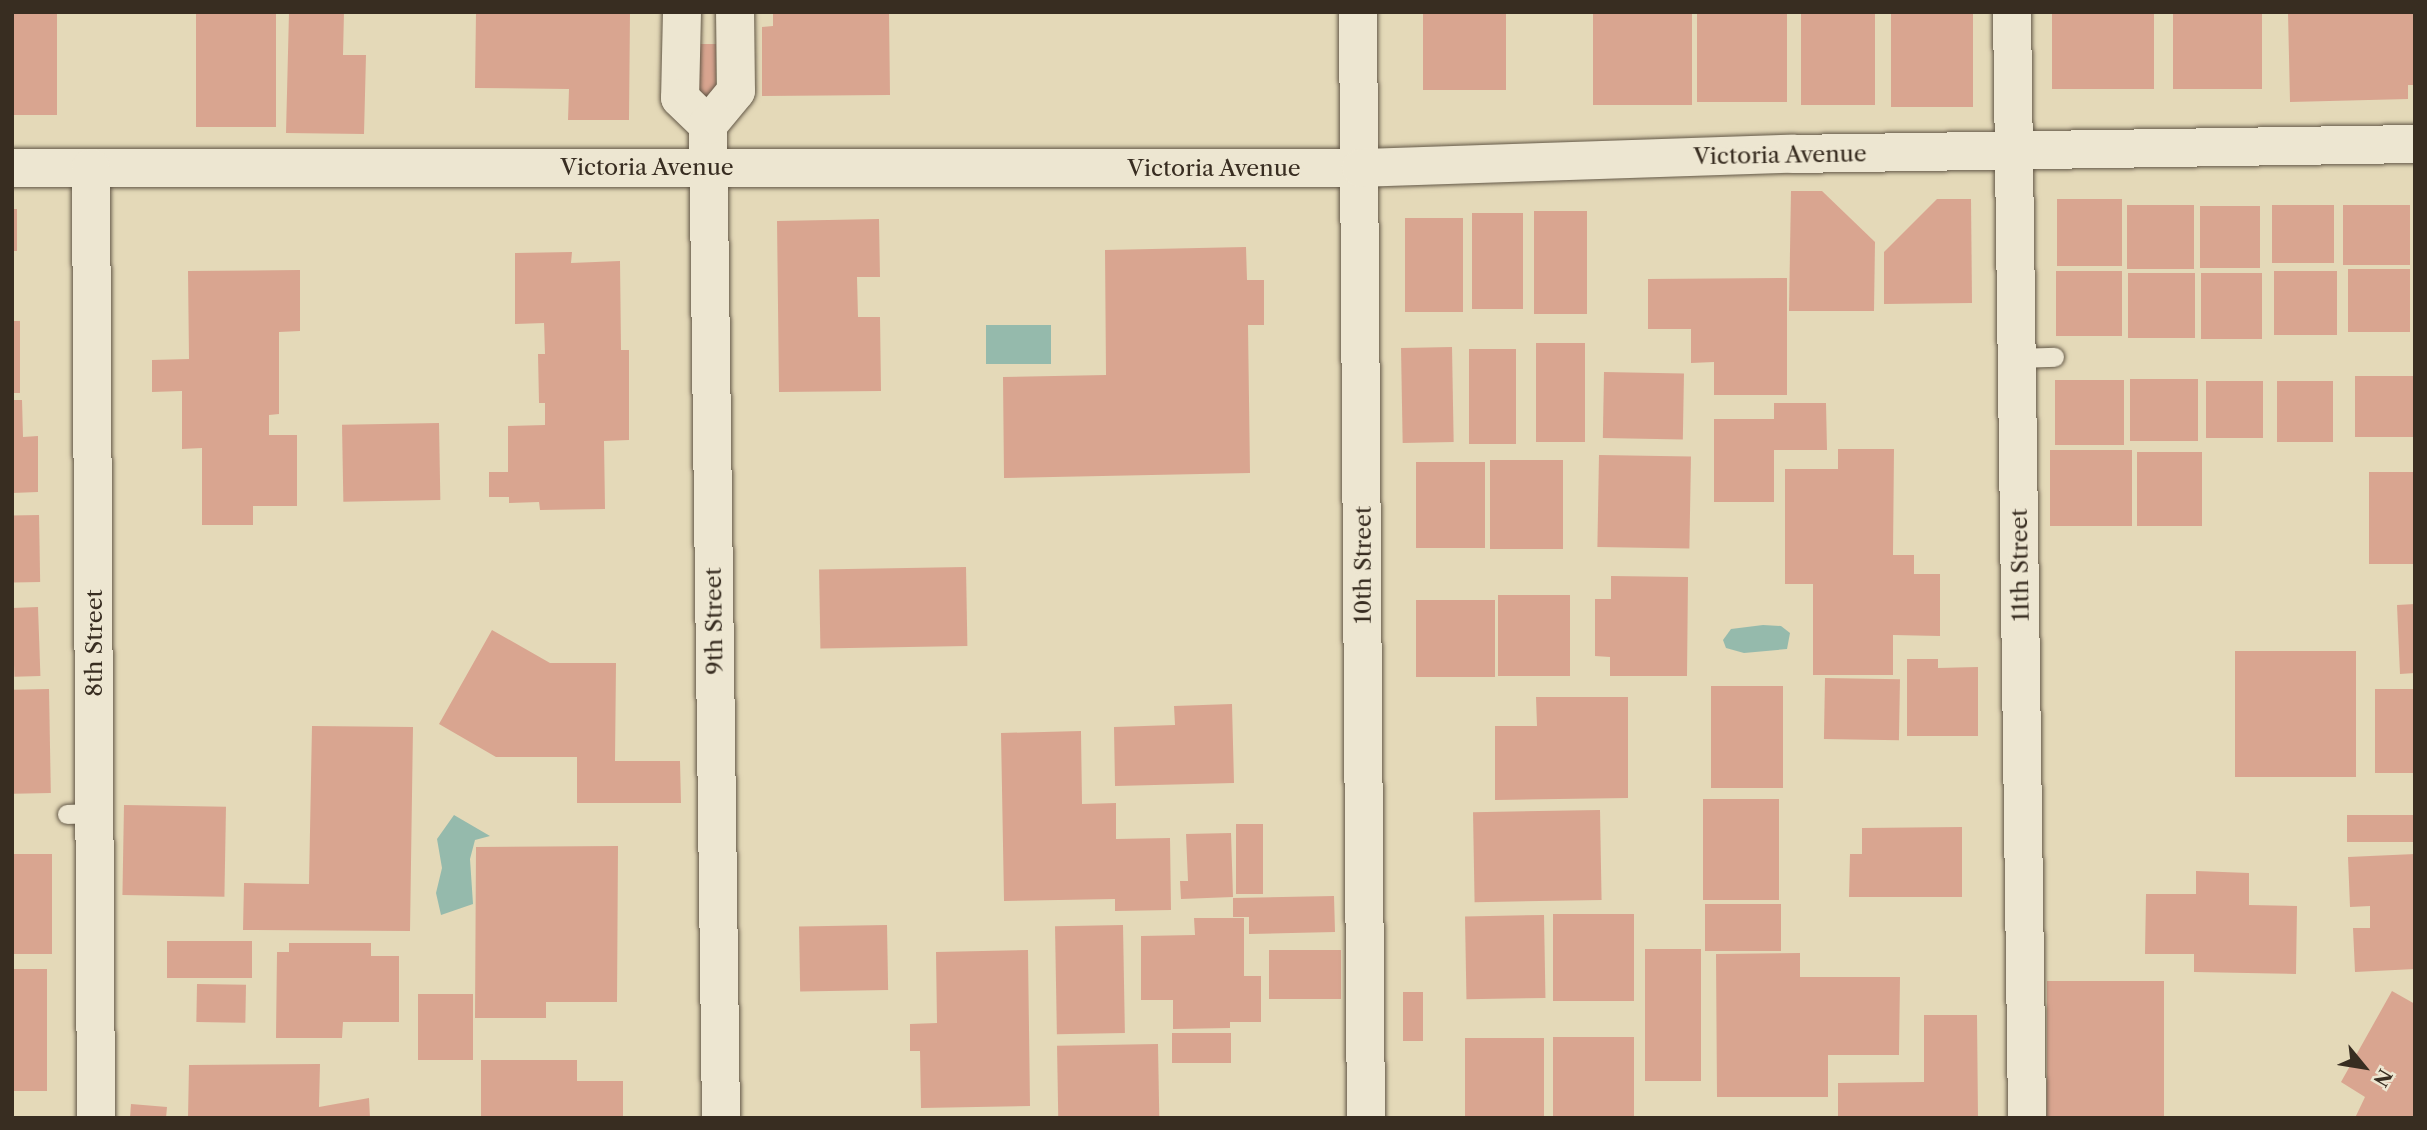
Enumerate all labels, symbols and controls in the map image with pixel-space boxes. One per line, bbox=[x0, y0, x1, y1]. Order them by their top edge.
street label: Victoria Avenue bbox=[1692, 140, 1868, 170]
street label: Victoria Avenue bbox=[560, 153, 734, 181]
street label: Victoria Avenue bbox=[1127, 154, 1301, 182]
street label: 10th Street bbox=[1349, 506, 1377, 624]
street label: 11th Street bbox=[2005, 508, 2035, 622]
street label: 9th Street bbox=[699, 567, 729, 675]
street label: 8th Street bbox=[80, 589, 108, 697]
north arrow bbox=[2329, 1032, 2399, 1102]
text: N bbox=[2369, 1065, 2397, 1091]

